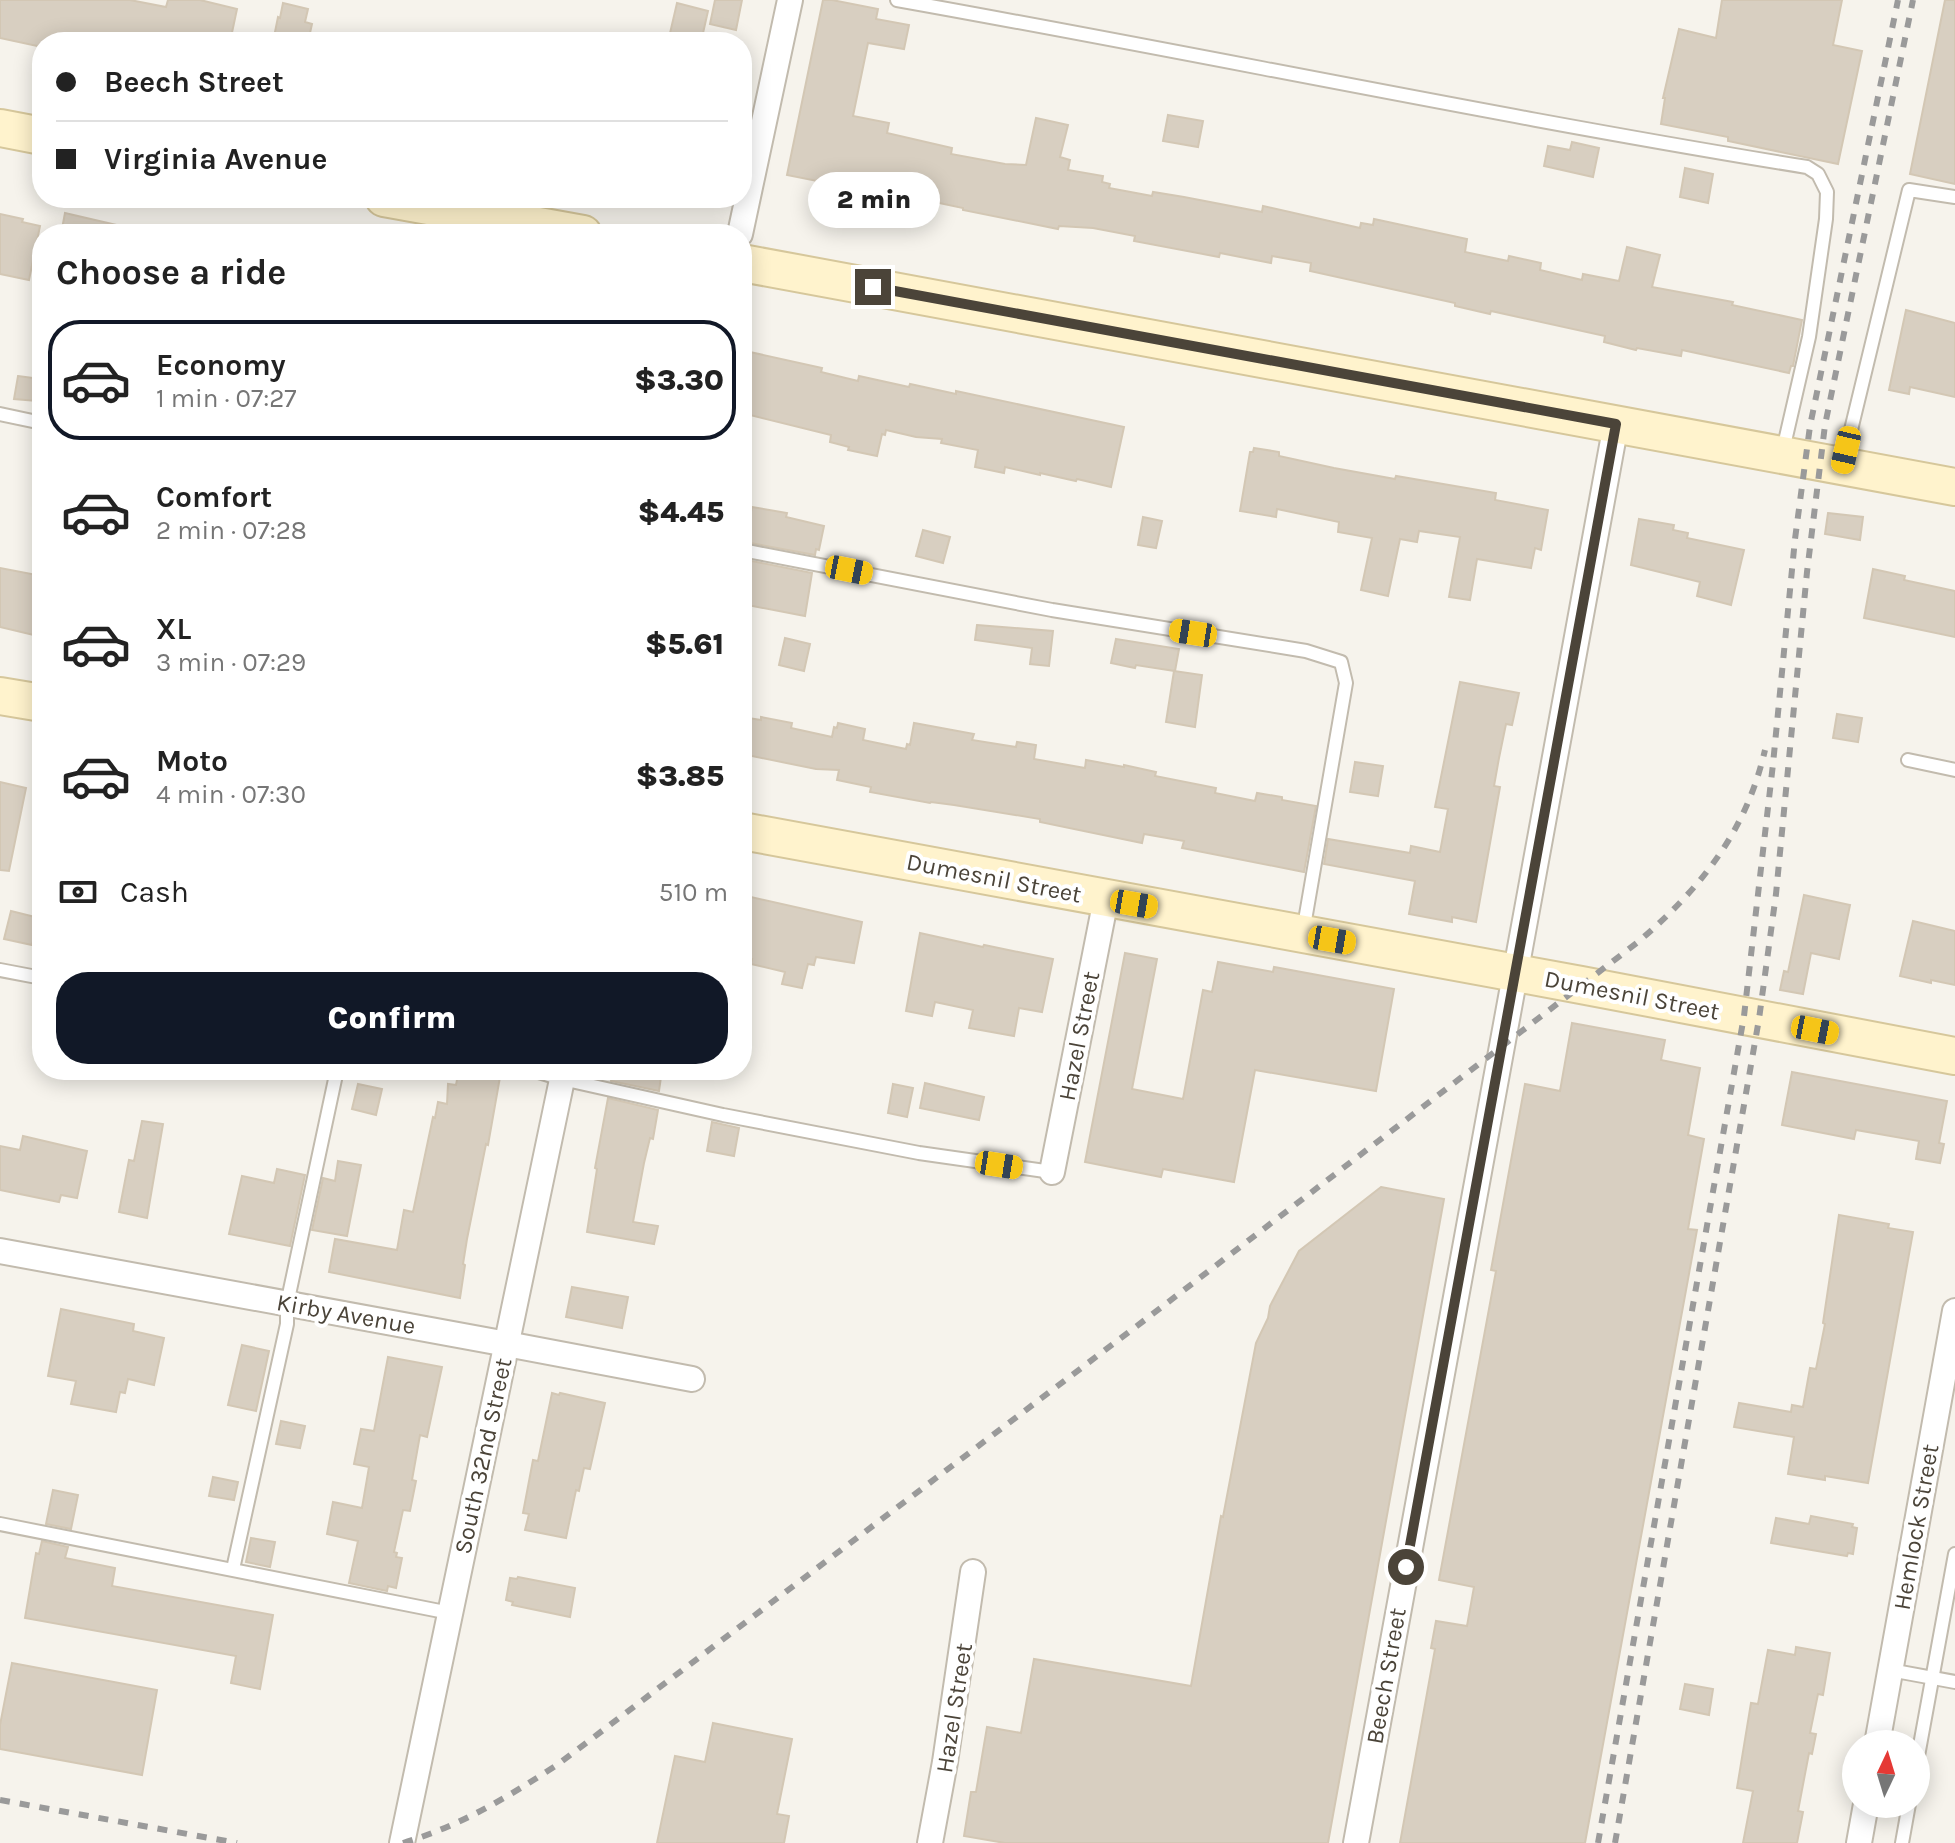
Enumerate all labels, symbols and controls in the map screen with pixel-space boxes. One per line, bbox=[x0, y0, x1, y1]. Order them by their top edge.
text: Beech Street bbox=[104, 64, 284, 100]
text: Virginia Avenue bbox=[104, 141, 327, 177]
callout: 2 min bbox=[807, 171, 939, 227]
text: 2 min bbox=[837, 184, 911, 215]
text: Choose a ride bbox=[56, 251, 286, 293]
route end bbox=[855, 269, 891, 305]
icon: car bbox=[60, 344, 132, 416]
text: Economy bbox=[156, 347, 286, 383]
text: $3.30 bbox=[634, 362, 724, 398]
text: 1 min · 07:27 bbox=[156, 383, 296, 414]
car bbox=[1829, 424, 1863, 476]
icon: car bbox=[60, 476, 132, 548]
text: Comfort bbox=[156, 479, 272, 515]
text: $4.45 bbox=[638, 494, 724, 530]
text: 2 min · 07:28 bbox=[156, 515, 307, 546]
car bbox=[823, 554, 875, 586]
icon: car bbox=[60, 608, 132, 680]
text: XL bbox=[156, 611, 191, 647]
car bbox=[1167, 617, 1219, 649]
text: $5.61 bbox=[645, 626, 724, 662]
text: 3 min · 07:29 bbox=[156, 647, 306, 678]
icon: car bbox=[60, 740, 132, 812]
text: Moto bbox=[156, 743, 228, 779]
text: $3.85 bbox=[636, 758, 724, 794]
text: 4 min · 07:30 bbox=[156, 779, 306, 810]
street label: Dumesnil Street bbox=[904, 847, 1084, 909]
icon: cash bbox=[56, 870, 100, 914]
text: Cash bbox=[120, 874, 189, 910]
text: 510 m bbox=[659, 877, 728, 908]
car bbox=[1108, 888, 1160, 920]
car bbox=[1306, 924, 1358, 956]
street label: Dumesnil Street bbox=[1542, 964, 1722, 1026]
street label: Hazel Street bbox=[1053, 969, 1105, 1103]
button: Confirm bbox=[56, 972, 728, 1064]
car bbox=[1789, 1014, 1841, 1046]
car bbox=[973, 1149, 1025, 1181]
street label: Kirby Avenue bbox=[274, 1288, 418, 1340]
street label: South 32nd Street bbox=[449, 1355, 517, 1557]
street label: Hemlock Street bbox=[1888, 1442, 1944, 1612]
route start bbox=[1388, 1549, 1424, 1585]
street label: Beech Street bbox=[1360, 1606, 1412, 1746]
street label: Hazel Street bbox=[930, 1641, 978, 1775]
north arrow bbox=[1842, 1730, 1930, 1818]
map controls bbox=[1842, 1730, 1930, 1818]

